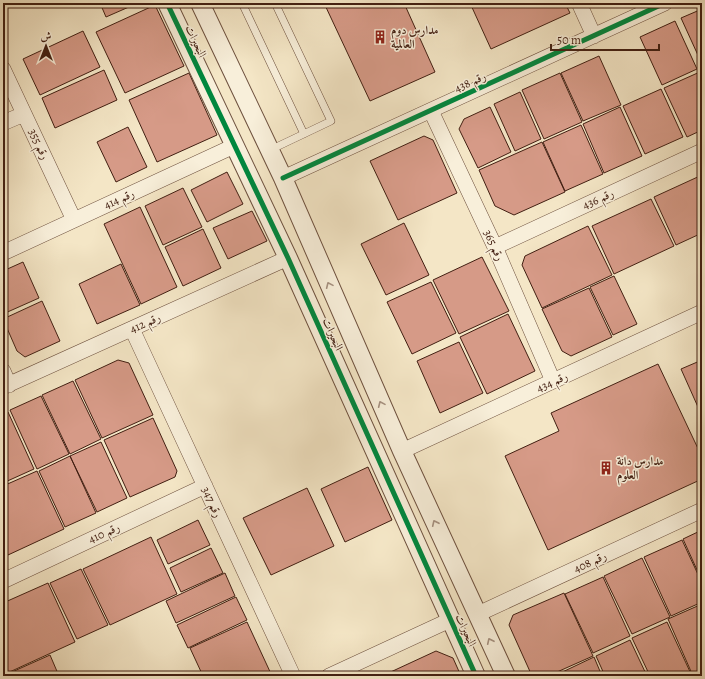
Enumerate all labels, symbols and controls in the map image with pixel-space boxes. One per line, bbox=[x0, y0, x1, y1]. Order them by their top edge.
street label: البحيرات bbox=[181, 22, 211, 60]
place label: مدارس دوم العالمية bbox=[391, 22, 439, 52]
north arrow bbox=[26, 26, 66, 66]
scale bar bbox=[551, 26, 659, 52]
text: ش bbox=[41, 29, 52, 44]
building icon: مدارس دوم العالمية bbox=[372, 29, 388, 45]
text: 50 m bbox=[557, 32, 581, 48]
street label: رقم 438 bbox=[452, 68, 490, 99]
street label: رقم 355 bbox=[22, 126, 53, 163]
street label: رقم 414 bbox=[101, 185, 138, 216]
street label: رقم 436 bbox=[580, 185, 618, 216]
street label: رقم 365 bbox=[477, 227, 508, 265]
one-way arrow bbox=[326, 282, 334, 289]
street label: رقم 412 bbox=[127, 309, 164, 340]
street label: البحيرات bbox=[319, 315, 347, 353]
street label: رقم 434 bbox=[534, 368, 572, 399]
one-way arrow bbox=[378, 401, 386, 409]
place label: مدارس دانة العلوم bbox=[617, 453, 664, 486]
building icon: مدارس دانة العلوم bbox=[598, 460, 614, 476]
street label: رقم 347 bbox=[195, 484, 226, 522]
street label: رقم 410 bbox=[86, 519, 124, 550]
one-way arrow bbox=[432, 519, 440, 527]
street label: رقم 408 bbox=[571, 547, 611, 579]
street label: البحيرات bbox=[451, 611, 481, 649]
one-way arrow bbox=[487, 637, 495, 645]

